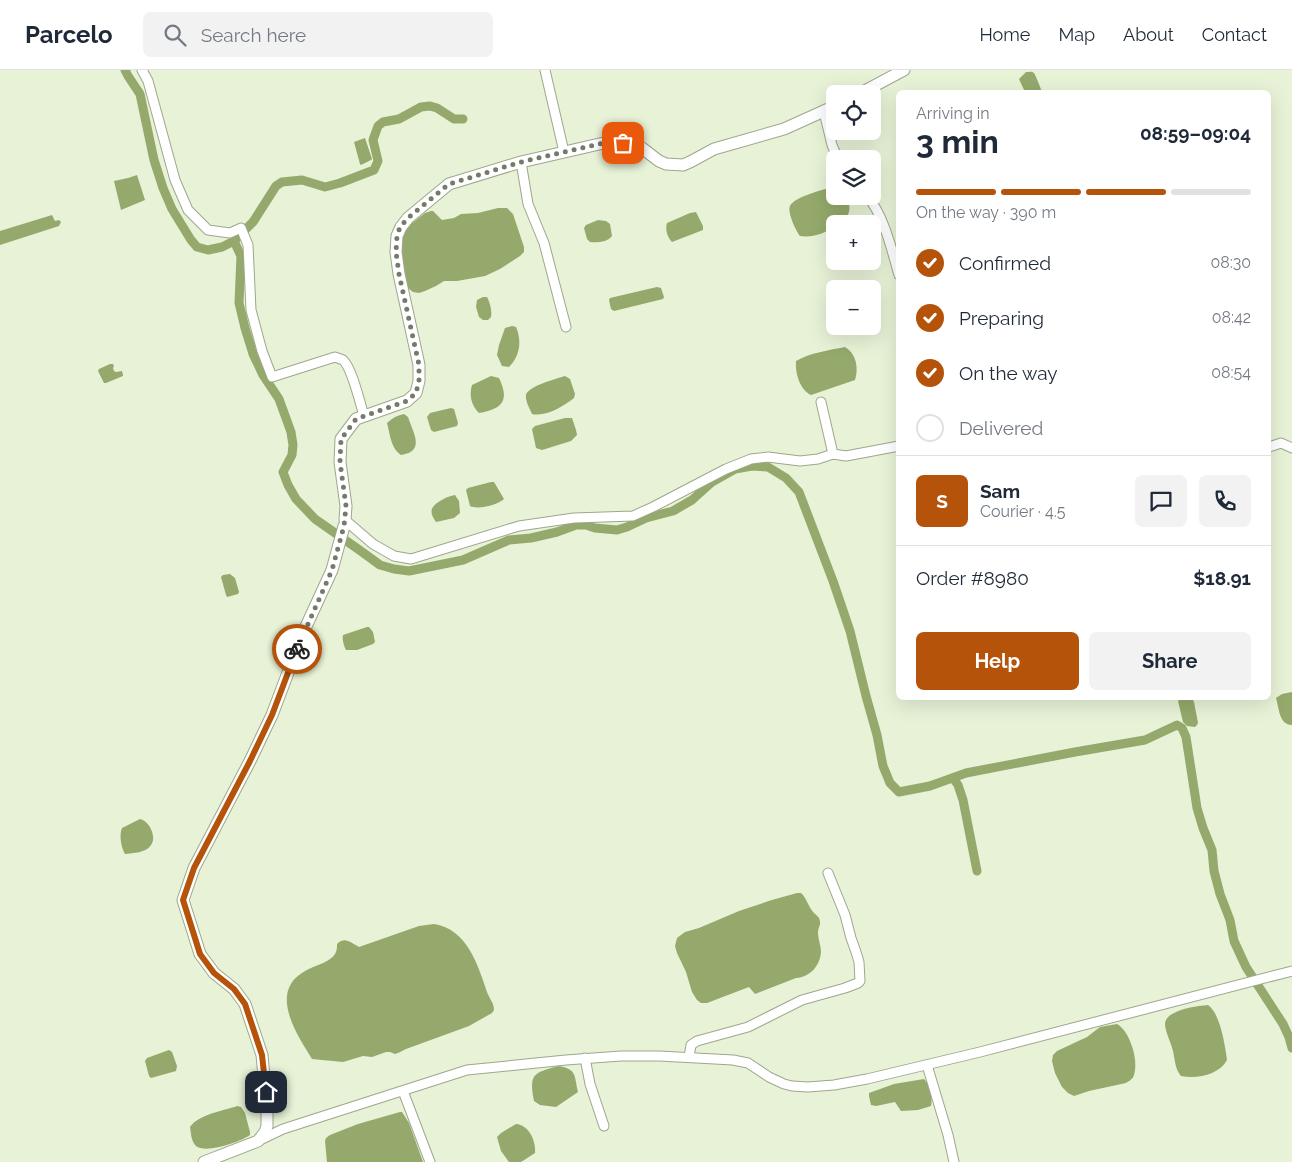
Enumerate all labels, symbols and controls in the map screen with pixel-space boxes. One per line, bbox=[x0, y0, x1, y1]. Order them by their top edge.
search box bbox=[143, 12, 493, 57]
text: Parcelo bbox=[25, 20, 113, 49]
icon: search bbox=[161, 21, 189, 49]
text: Search here bbox=[201, 24, 306, 46]
text: Home bbox=[979, 24, 1030, 45]
text: Map bbox=[1058, 24, 1095, 45]
text: About bbox=[1123, 24, 1174, 45]
text: Contact bbox=[1202, 24, 1267, 45]
map controls bbox=[826, 85, 881, 335]
button: locate bbox=[826, 85, 881, 140]
text: Arriving in bbox=[916, 104, 990, 123]
pin bbox=[602, 122, 644, 164]
text: 08:59–09:04 bbox=[1140, 122, 1251, 144]
text: 3 min bbox=[916, 123, 999, 160]
icon: bag bbox=[609, 129, 637, 157]
button: layers bbox=[826, 150, 881, 205]
text: On the way · 390 m bbox=[916, 203, 1056, 222]
button: + bbox=[826, 215, 881, 270]
icon: check bbox=[916, 249, 944, 277]
text: Confirmed bbox=[959, 252, 1051, 274]
text: 08:30 bbox=[1210, 253, 1251, 272]
button: − bbox=[826, 280, 881, 335]
icon: check bbox=[916, 304, 944, 332]
text: Preparing bbox=[959, 307, 1044, 329]
text: 08:42 bbox=[1212, 308, 1251, 327]
icon: check bbox=[916, 359, 944, 387]
text: On the way bbox=[959, 362, 1058, 384]
text: 08:54 bbox=[1211, 363, 1251, 382]
text: Delivered bbox=[959, 417, 1043, 439]
button: chat bbox=[1135, 475, 1187, 527]
button: phone bbox=[1199, 475, 1251, 527]
text: Sam bbox=[980, 480, 1020, 502]
text: S bbox=[936, 490, 948, 512]
text: Courier · 4.5 bbox=[980, 502, 1065, 521]
text: Order #8980 bbox=[916, 567, 1029, 589]
text: $18.91 bbox=[1193, 567, 1251, 589]
courier bbox=[272, 624, 322, 674]
button: Help bbox=[916, 632, 1079, 690]
button: Share bbox=[1089, 632, 1251, 690]
icon: bike bbox=[283, 635, 311, 663]
pin bbox=[245, 1071, 287, 1113]
icon: home bbox=[252, 1078, 280, 1106]

